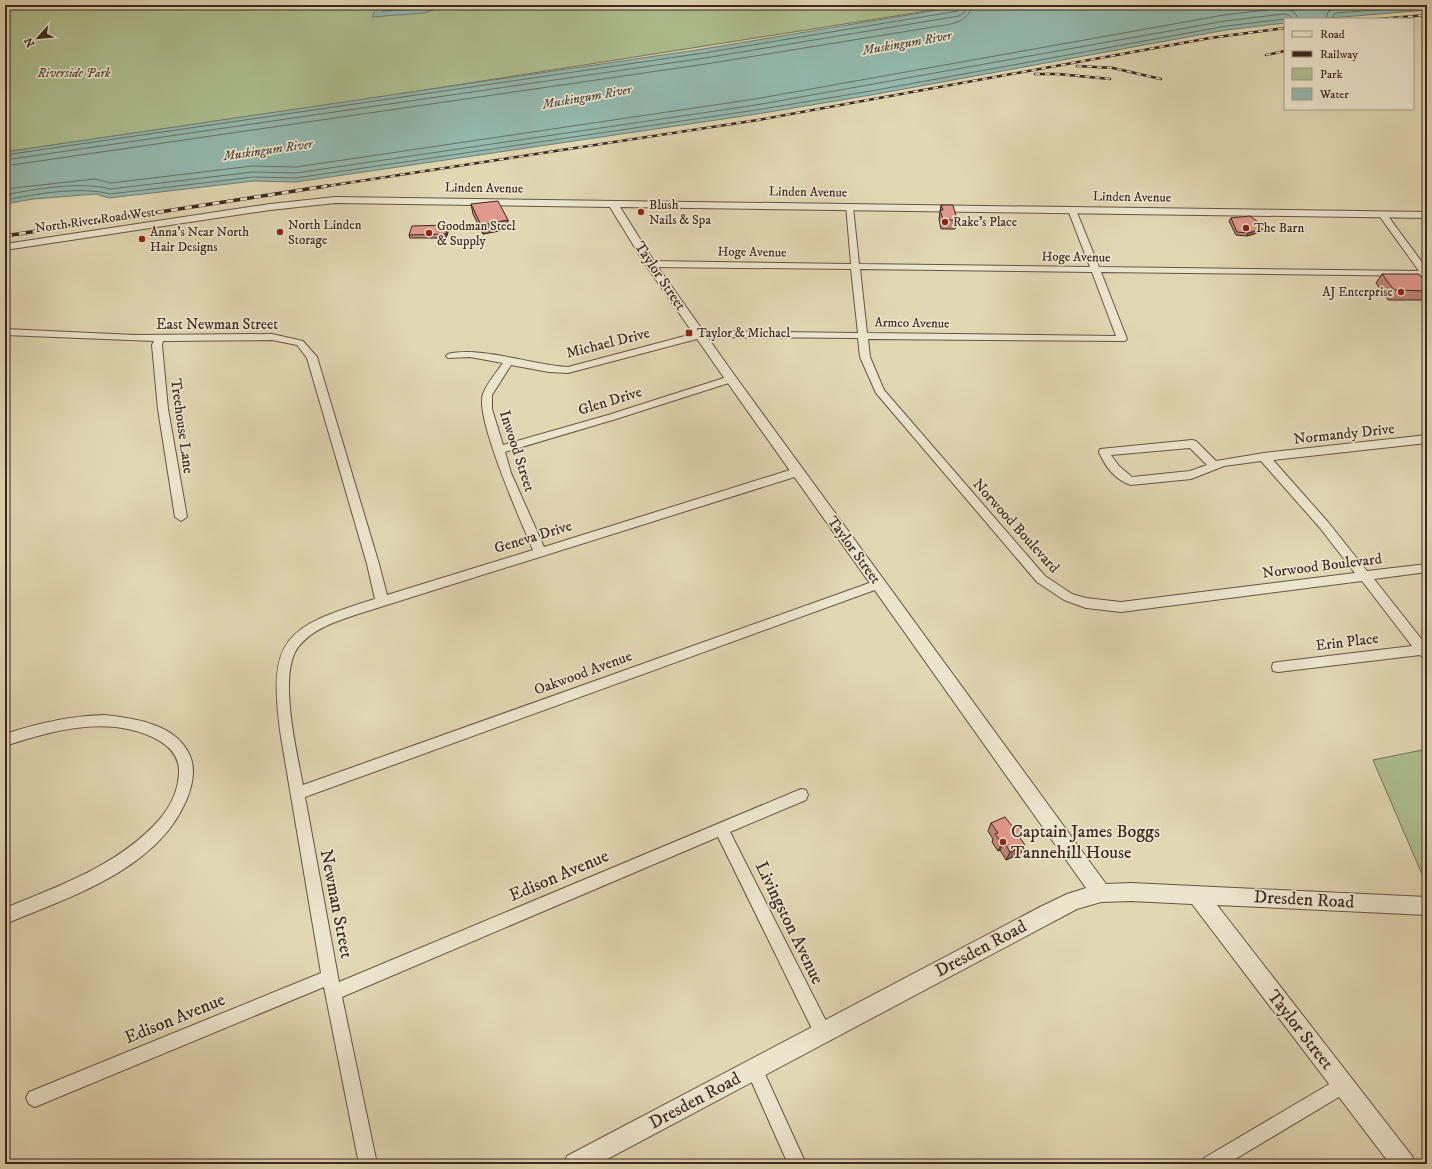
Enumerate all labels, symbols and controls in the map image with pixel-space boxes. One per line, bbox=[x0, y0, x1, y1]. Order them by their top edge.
north arrow bbox=[18, 18, 58, 58]
legend bbox=[1284, 18, 1414, 110]
water label: Muskingum River bbox=[860, 27, 954, 59]
text: Road bbox=[1320, 27, 1345, 42]
text: N bbox=[22, 35, 38, 49]
text: Railway bbox=[1320, 47, 1358, 62]
park label: Riverside Park bbox=[36, 65, 111, 81]
text: Park bbox=[1320, 67, 1342, 82]
water label: Muskingum River bbox=[540, 81, 634, 113]
text: Water bbox=[1319, 87, 1349, 102]
water label: Muskingum River bbox=[221, 136, 315, 164]
street label: Linden Avenue bbox=[445, 179, 523, 197]
street label: Linden Avenue bbox=[769, 183, 847, 201]
street label: Linden Avenue bbox=[1093, 188, 1171, 206]
place label: Blush Nails & Spa bbox=[649, 197, 711, 228]
street label: North River Road West bbox=[34, 204, 156, 236]
marker: Blush Nails & Spa bbox=[636, 207, 646, 217]
place label: Rake's Place bbox=[953, 214, 1017, 230]
place label: North Linden Storage bbox=[288, 217, 362, 248]
marker: Rake's Place bbox=[940, 217, 950, 227]
place label: Goodman Steel & Supply bbox=[437, 218, 516, 249]
place label: The Barn bbox=[1254, 220, 1304, 236]
marker: The Barn bbox=[1241, 223, 1251, 233]
place label: Anna's Near North Hair Designs bbox=[150, 224, 249, 255]
marker: North Linden Storage bbox=[275, 227, 285, 237]
marker: Goodman Steel & Supply bbox=[424, 228, 434, 238]
marker: Anna's Near North Hair Designs bbox=[137, 234, 147, 244]
street label: Taylor Street bbox=[630, 238, 690, 314]
street label: Hoge Avenue bbox=[717, 243, 787, 261]
street label: Hoge Avenue bbox=[1041, 248, 1111, 266]
place label: AJ Enterprise bbox=[1322, 284, 1393, 300]
marker: AJ Enterprise bbox=[1396, 287, 1406, 297]
street label: Armco Avenue bbox=[874, 314, 950, 332]
street label: East Newman Street bbox=[156, 315, 278, 334]
street label: Michael Drive bbox=[564, 323, 652, 363]
place label: Taylor & Michael bbox=[697, 325, 790, 341]
marker: Taylor & Michael bbox=[684, 328, 694, 338]
street label: Treehouse Lane bbox=[166, 377, 198, 475]
street label: Glen Drive bbox=[576, 382, 644, 420]
street label: Inwood Street bbox=[495, 408, 539, 494]
street label: Normandy Drive bbox=[1293, 419, 1395, 449]
street label: Norwood Boulevard bbox=[969, 475, 1064, 578]
street label: Taylor Street bbox=[823, 512, 885, 588]
street label: Geneva Drive bbox=[492, 516, 574, 558]
street label: Norwood Boulevard bbox=[1261, 549, 1383, 583]
street label: Erin Place bbox=[1314, 629, 1380, 655]
street label: Oakwood Avenue bbox=[532, 647, 634, 699]
place label: Captain James Boggs Tannehill House bbox=[1011, 821, 1160, 864]
marker: Captain James Boggs Tannehill House bbox=[998, 837, 1008, 847]
street label: Edison Avenue bbox=[506, 845, 612, 907]
street label: Newman Street bbox=[315, 848, 357, 961]
street label: Livingston Avenue bbox=[750, 858, 828, 988]
street label: Dresden Road bbox=[1253, 886, 1355, 914]
street label: Dresden Road bbox=[931, 916, 1031, 982]
street label: Taylor Street bbox=[1262, 986, 1338, 1074]
street label: Edison Avenue bbox=[122, 989, 228, 1049]
street label: Dresden Road bbox=[645, 1068, 745, 1134]

